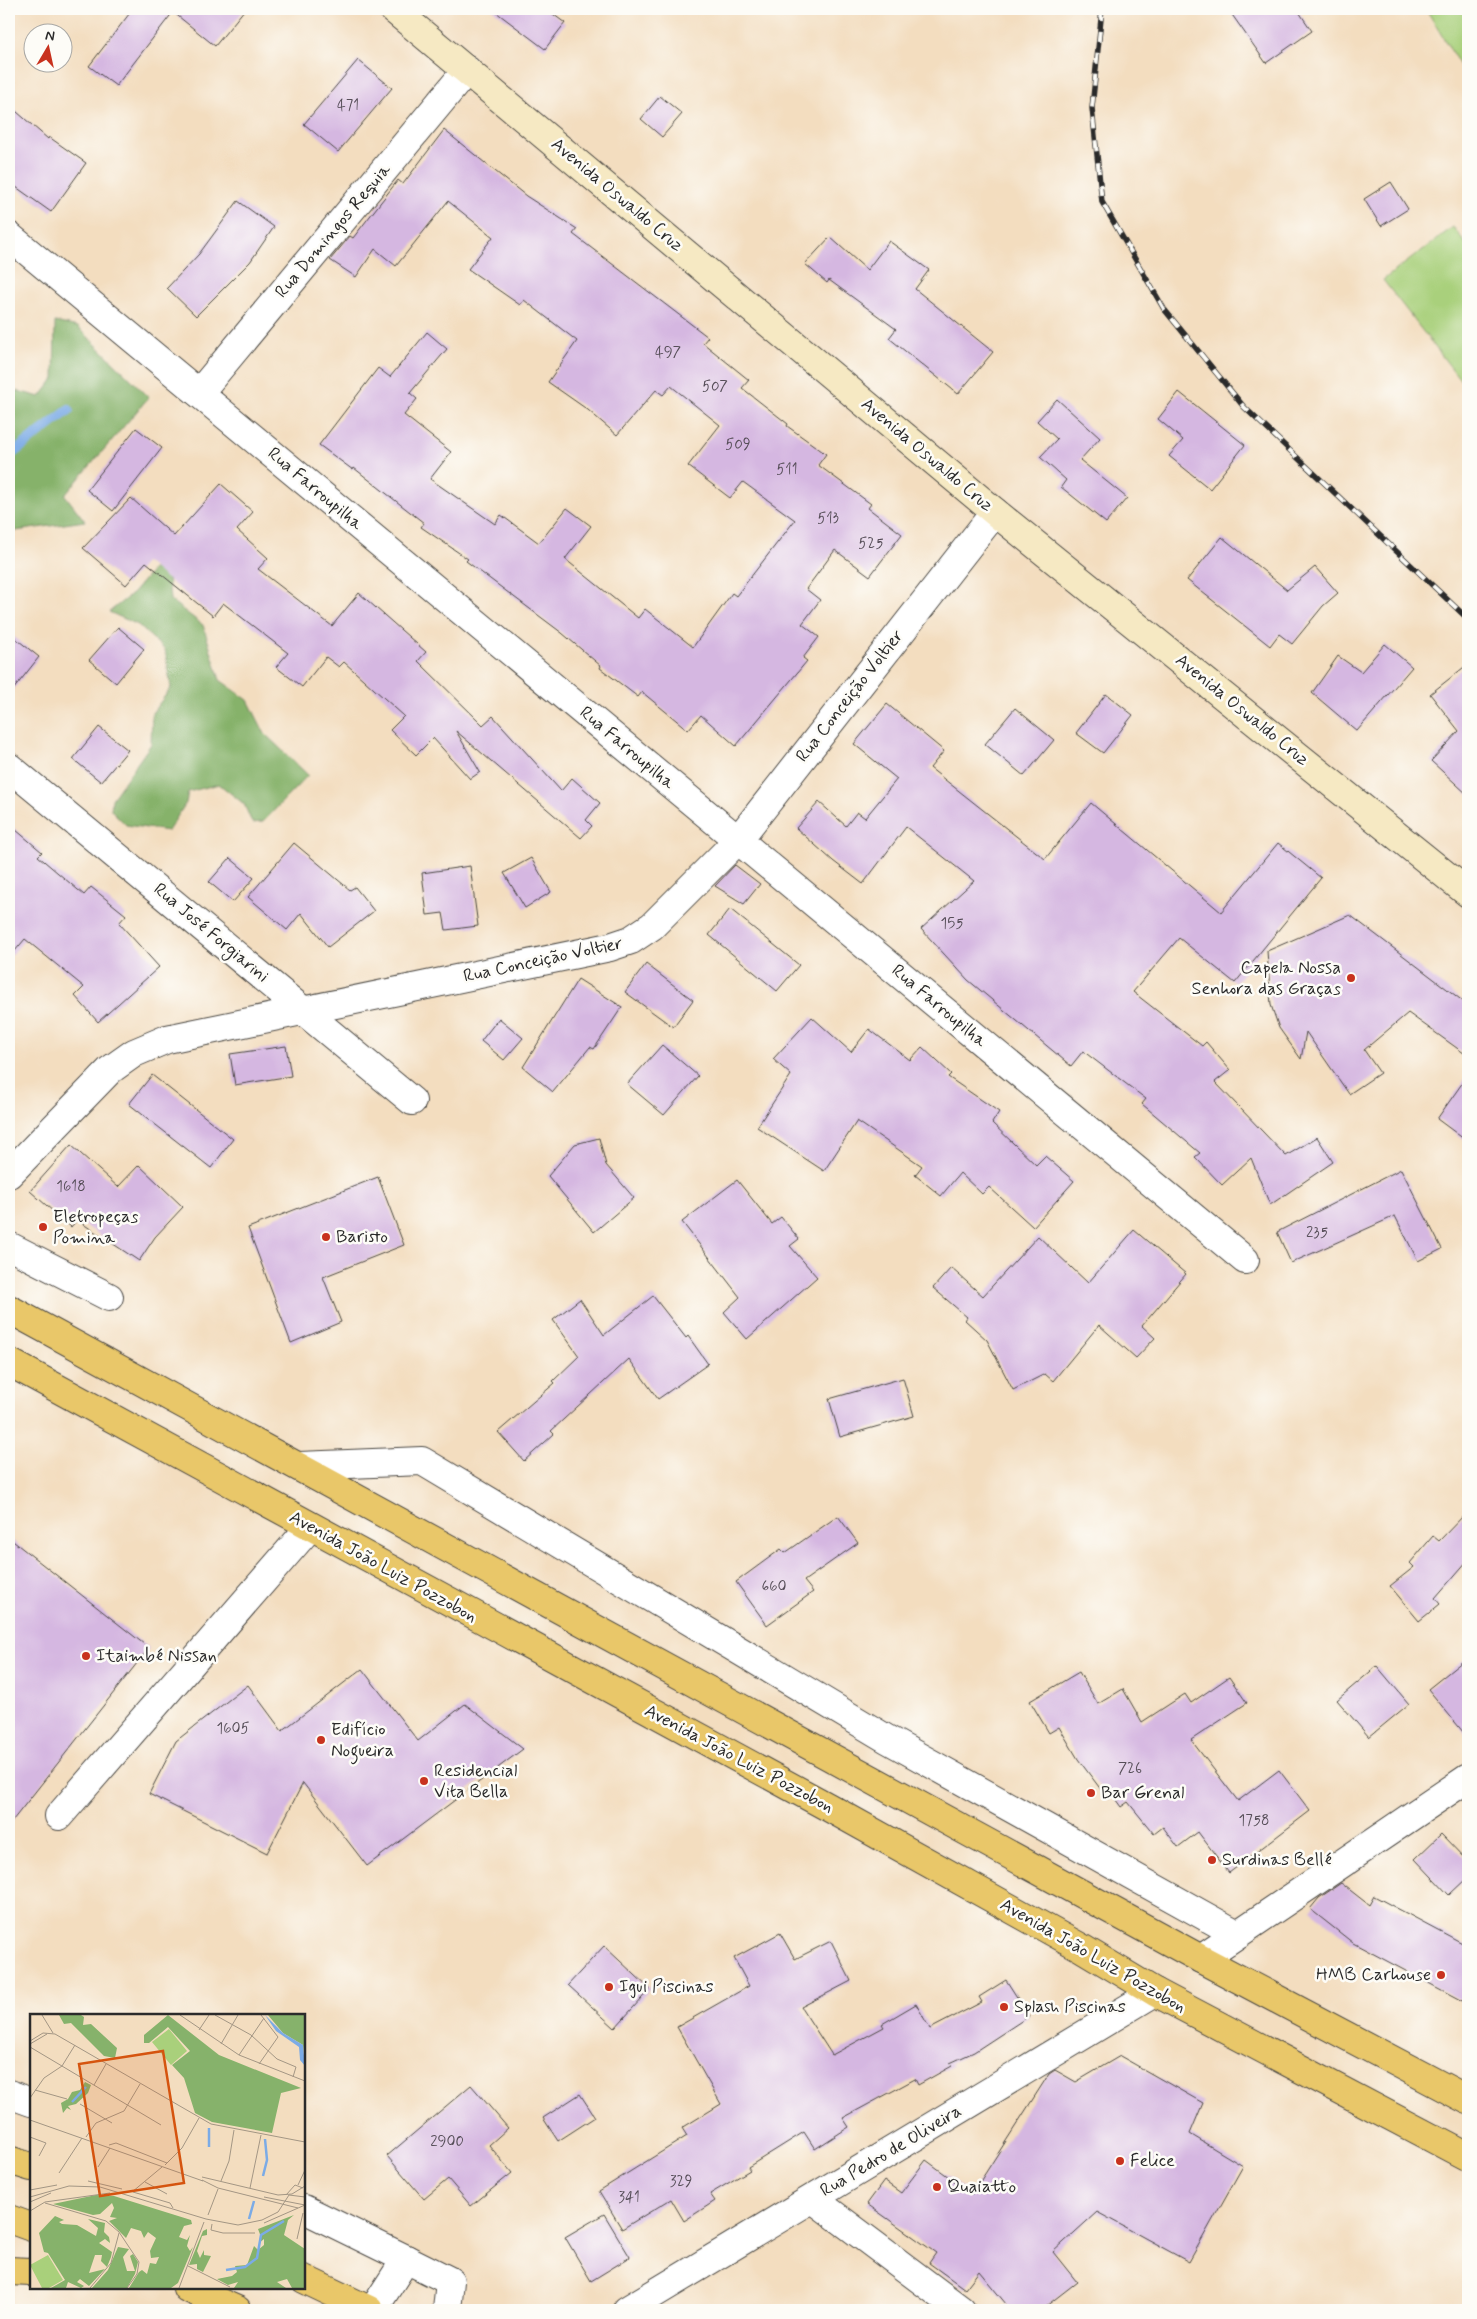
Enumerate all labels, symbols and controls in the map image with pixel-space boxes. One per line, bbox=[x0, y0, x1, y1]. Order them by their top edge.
north arrow bbox=[22, 22, 72, 72]
text: N bbox=[44, 27, 56, 46]
house number: 471 bbox=[337, 96, 359, 116]
street label: Avenida Oswaldo Cruz bbox=[546, 133, 688, 257]
street label: Rua Domingos Requia bbox=[270, 159, 396, 303]
house number: 497 bbox=[655, 343, 681, 363]
house number: 507 bbox=[702, 377, 728, 397]
street label: Avenida Oswaldo Cruz bbox=[856, 393, 998, 517]
house number: 509 bbox=[725, 435, 751, 455]
street label: Rua Farroupilha bbox=[262, 442, 368, 536]
house number: 511 bbox=[776, 460, 798, 480]
house number: 513 bbox=[817, 509, 839, 529]
house number: 525 bbox=[858, 534, 884, 554]
street label: Rua Conceição Voltier bbox=[791, 624, 910, 767]
street label: Avenida Oswaldo Cruz bbox=[1170, 649, 1314, 771]
street label: Rua Farroupilha bbox=[574, 701, 680, 795]
street label: Rua José Forgiarini bbox=[148, 878, 274, 989]
house number: 155 bbox=[940, 914, 964, 934]
street label: Rua Conceição Voltier bbox=[461, 931, 625, 989]
place label: Capela Nossa Senhora das Graças bbox=[1191, 956, 1341, 1001]
street label: Rua Farroupilha bbox=[886, 959, 992, 1053]
marker: Capela Nossa Senhora das Graças bbox=[1345, 972, 1357, 984]
house number: 1618 bbox=[56, 1177, 86, 1197]
place label: Eletropeças Pomina bbox=[53, 1205, 139, 1250]
marker: Eletropeças Pomina bbox=[37, 1221, 49, 1233]
house number: 235 bbox=[1306, 1223, 1328, 1243]
place label: Baristo bbox=[336, 1225, 388, 1249]
marker: Baristo bbox=[320, 1231, 332, 1243]
street label: Avenida João Luiz Pozzobon bbox=[285, 1505, 481, 1629]
house number: 660 bbox=[762, 1577, 787, 1597]
place label: Itaimbé Nissan bbox=[96, 1644, 217, 1668]
marker: Itaimbé Nissan bbox=[80, 1650, 92, 1662]
street label: Avenida João Luiz Pozzobon bbox=[640, 1699, 838, 1819]
place label: Edifício Nogueira bbox=[331, 1718, 394, 1765]
house number: 1605 bbox=[216, 1719, 250, 1739]
marker: Edifício Nogueira bbox=[315, 1734, 327, 1746]
place label: Residencial Vita Bella bbox=[434, 1759, 517, 1804]
house number: 726 bbox=[1118, 1759, 1142, 1779]
marker: Residencial Vita Bella bbox=[418, 1775, 430, 1787]
place label: Bar Grenal bbox=[1101, 1781, 1184, 1805]
marker: Bar Grenal bbox=[1085, 1787, 1097, 1799]
house number: 1758 bbox=[1238, 1811, 1270, 1831]
place label: Surdinas Bellé bbox=[1222, 1848, 1332, 1872]
marker: Surdinas Bellé bbox=[1206, 1854, 1218, 1866]
street label: Avenida João Luiz Pozzobon bbox=[996, 1893, 1190, 2019]
place label: HMB Carhouse bbox=[1316, 1963, 1431, 1987]
marker: HMB Carhouse bbox=[1435, 1969, 1447, 1981]
place label: Igui Piscinas bbox=[619, 1975, 714, 1999]
marker: Igui Piscinas bbox=[603, 1981, 615, 1993]
place label: Splash Piscinas bbox=[1014, 1995, 1126, 2019]
marker: Splash Piscinas bbox=[998, 2001, 1010, 2013]
inset map bbox=[30, 2014, 305, 2289]
street label: Rua Pedro de Oliveira bbox=[816, 2099, 966, 2203]
house number: 2900 bbox=[430, 2132, 464, 2152]
place label: Felice bbox=[1130, 2149, 1175, 2173]
marker: Felice bbox=[1114, 2155, 1126, 2167]
house number: 329 bbox=[670, 2172, 692, 2192]
place label: Quaiatto bbox=[947, 2175, 1016, 2199]
marker: Quaiatto bbox=[931, 2181, 943, 2193]
house number: 341 bbox=[618, 2188, 640, 2208]

